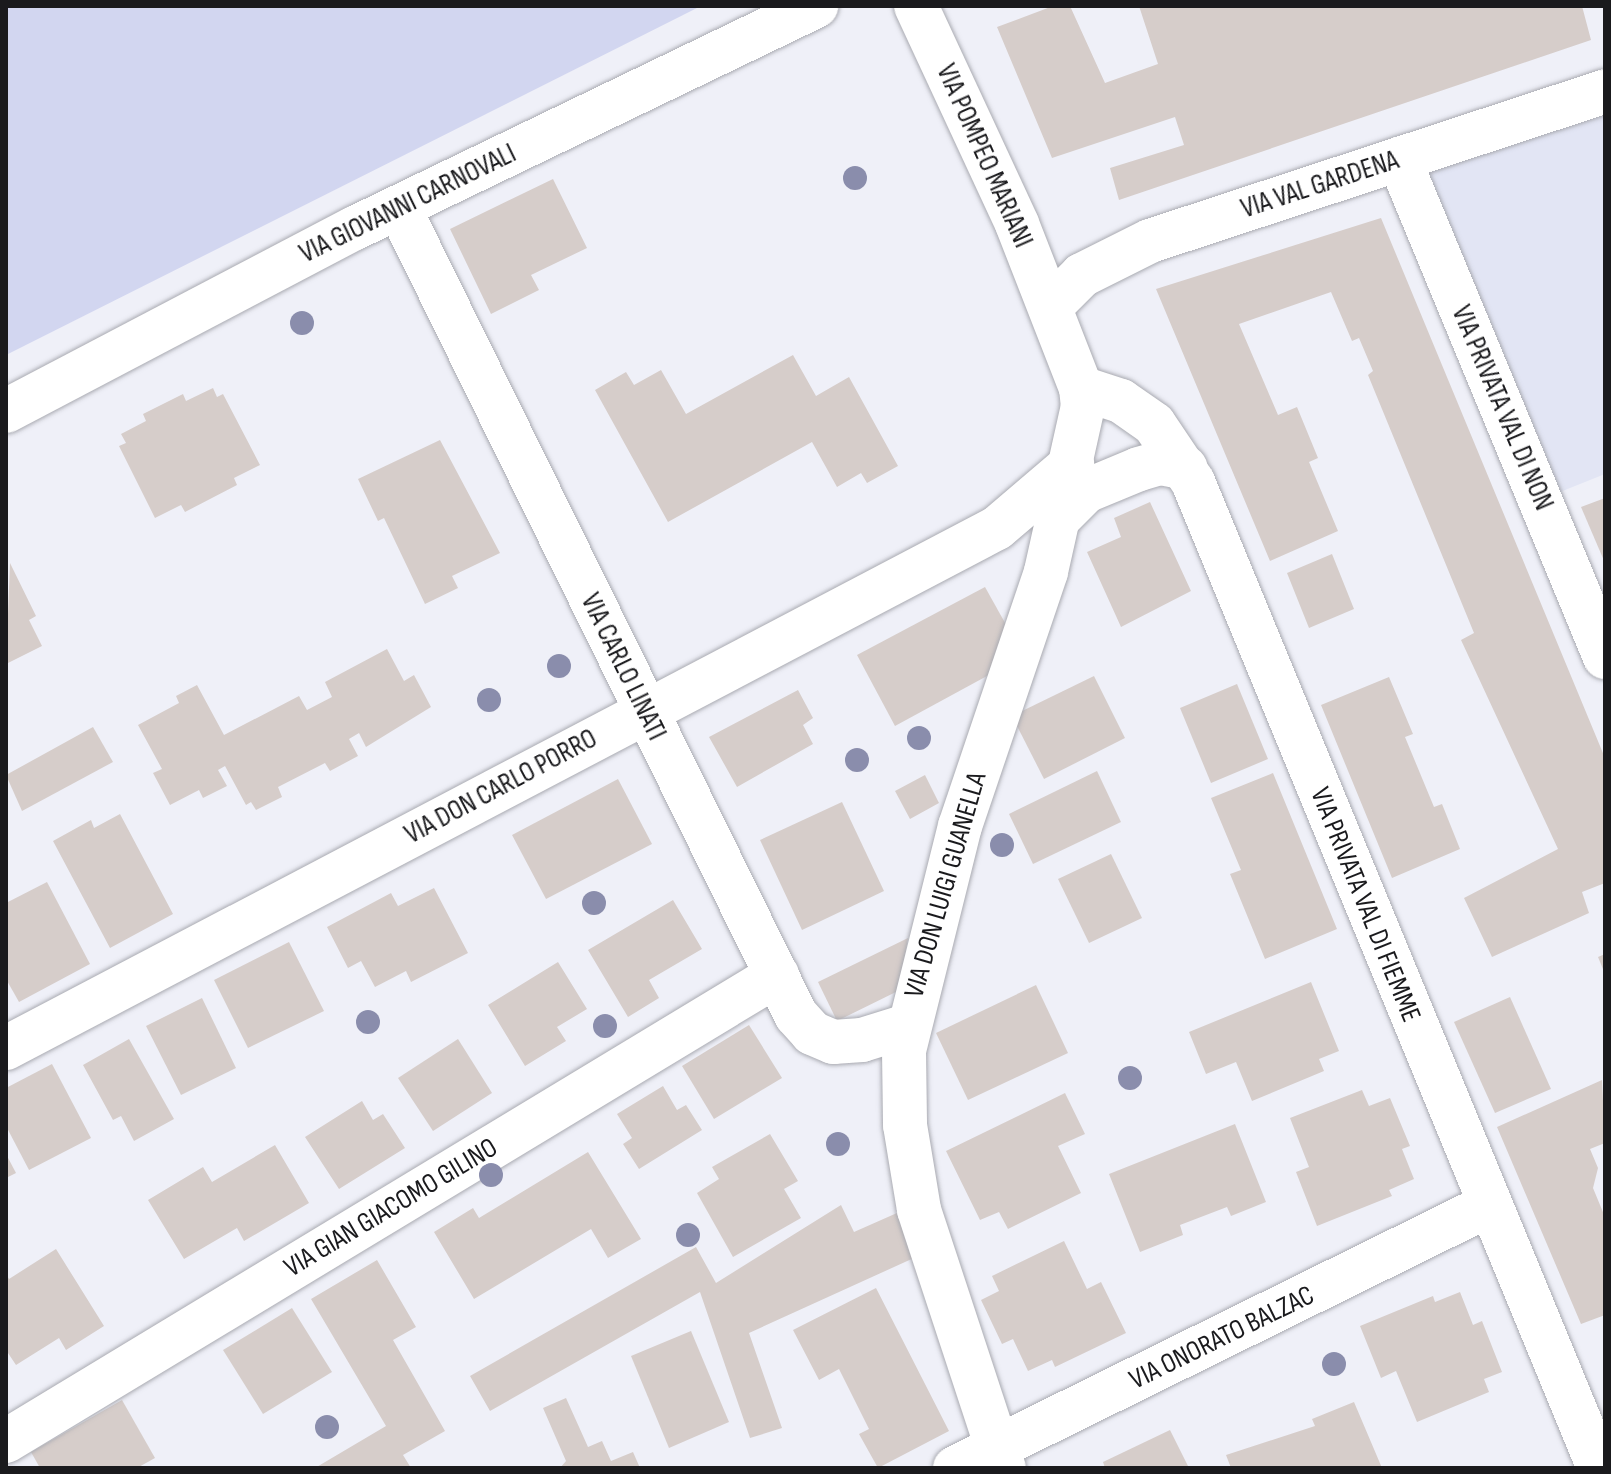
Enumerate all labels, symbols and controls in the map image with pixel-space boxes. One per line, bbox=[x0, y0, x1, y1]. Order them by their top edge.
street label: VIA POMPEO MARIANI bbox=[929, 59, 1039, 253]
street label: VIA GIOVANNI CARNOVALI bbox=[294, 137, 522, 271]
street label: VIA VAL GARDENA bbox=[1237, 144, 1403, 226]
street label: VIA PRIVATA VAL DI NON bbox=[1444, 301, 1560, 515]
street label: VIA CARLO LINATI bbox=[573, 588, 673, 746]
street label: VIA DON CARLO PORRO bbox=[399, 722, 603, 852]
street label: VIA DON LUIGI GUANELLA bbox=[898, 768, 994, 1002]
street label: VIA PRIVATA VAL DI FIEMME bbox=[1303, 783, 1427, 1027]
street label: VIA GIAN GIACOMO GILINO bbox=[278, 1131, 504, 1285]
street label: VIA ONORATO BALZAC bbox=[1124, 1279, 1320, 1397]

